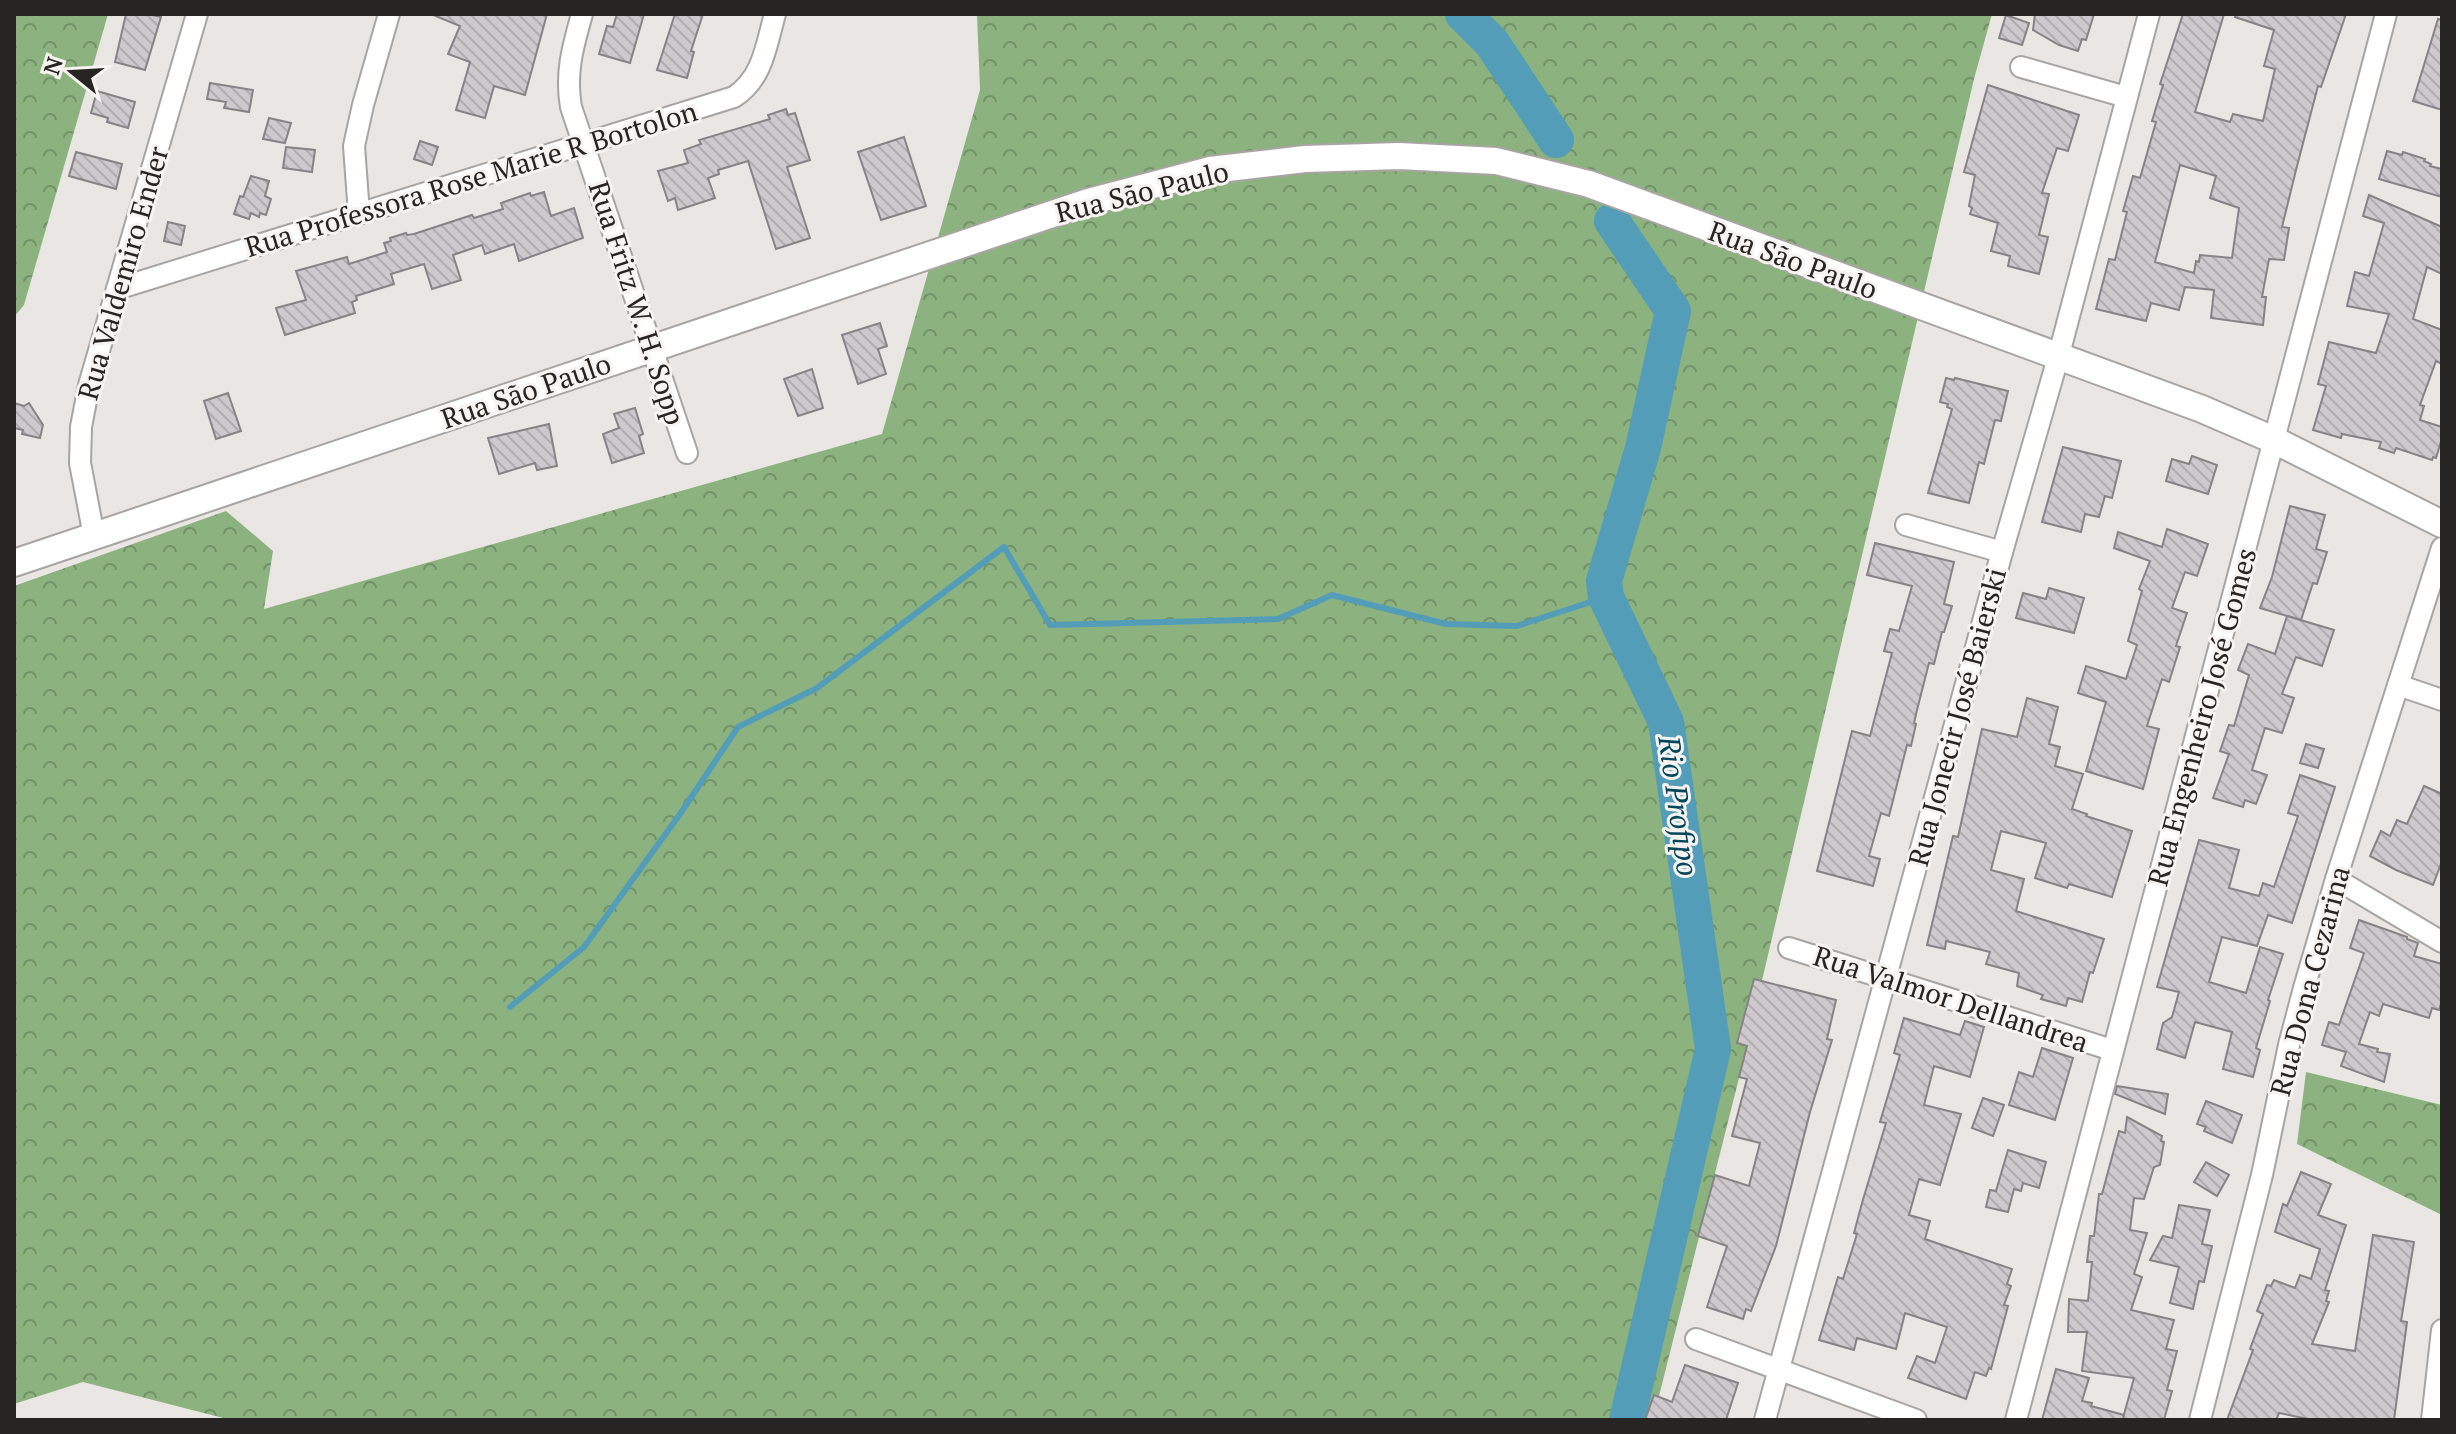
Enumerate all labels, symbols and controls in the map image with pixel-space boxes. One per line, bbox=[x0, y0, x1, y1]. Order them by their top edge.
north arrow bbox=[32, 32, 112, 112]
text: N bbox=[36, 53, 69, 78]
street label: Rua Professora Rose Marie R Bortolon bbox=[240, 92, 702, 265]
street label: Rua Valdemiro Ender bbox=[69, 142, 176, 404]
street label: Rua São Paulo bbox=[1051, 152, 1232, 231]
street label: Rua Fritz W. H. Sopp bbox=[581, 176, 694, 429]
street label: Rua São Paulo bbox=[1704, 212, 1883, 307]
street label: Rua São Paulo bbox=[436, 344, 616, 437]
street label: Rua Engenheiro José Gomes bbox=[2139, 544, 2264, 890]
street label: Rua Jonecir José Baierski bbox=[1899, 564, 2014, 870]
water label: Rio Profipo bbox=[1649, 732, 1709, 879]
street label: Rua Dona Cezarina bbox=[2261, 862, 2358, 1100]
street label: Rua Valmor Dellandrea bbox=[1809, 937, 2093, 1060]

